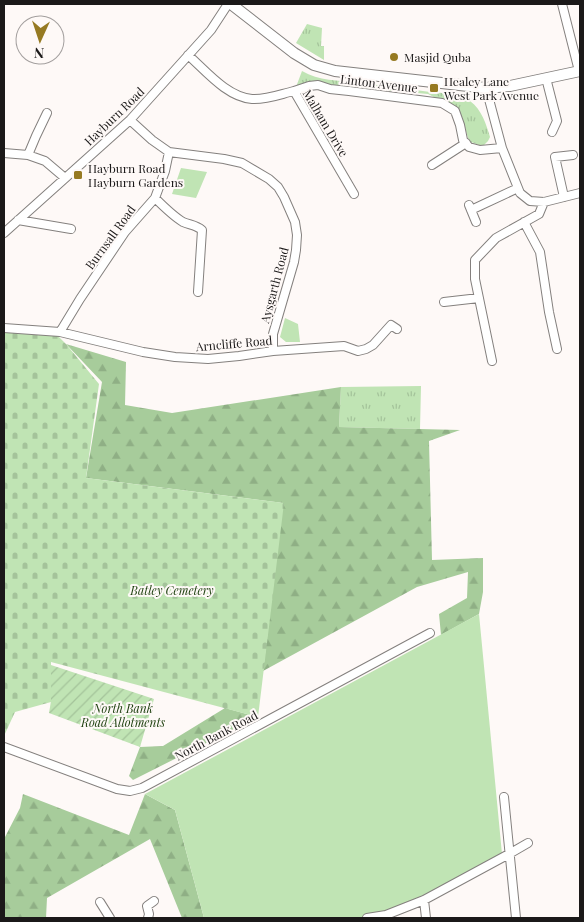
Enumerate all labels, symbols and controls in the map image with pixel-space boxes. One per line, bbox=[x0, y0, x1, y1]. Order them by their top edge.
north arrow bbox=[15, 15, 65, 65]
text: N bbox=[34, 44, 45, 63]
place label: Masjid Quba bbox=[404, 49, 471, 65]
marker: Masjid Quba bbox=[388, 51, 400, 63]
street label: Linton Avenue bbox=[339, 70, 419, 96]
place label: Healey Lane West Park Avenue bbox=[443, 73, 539, 103]
marker: Healey Lane West Park Avenue bbox=[428, 82, 440, 94]
street label: Hayburn Road bbox=[81, 83, 147, 149]
street label: Malham Drive bbox=[300, 86, 352, 160]
place label: Hayburn Road Hayburn Gardens bbox=[88, 160, 183, 190]
marker: Hayburn Road Hayburn Gardens bbox=[72, 169, 84, 181]
street label: Burnsall Road bbox=[81, 202, 139, 272]
street label: Aysgarth Road bbox=[256, 245, 292, 326]
street label: Arncliffe Road bbox=[194, 332, 273, 354]
park label: Batley Cemetery bbox=[129, 582, 214, 598]
park label: North Bank Road Allotments bbox=[80, 700, 165, 730]
street label: North Bank Road bbox=[172, 706, 260, 764]

